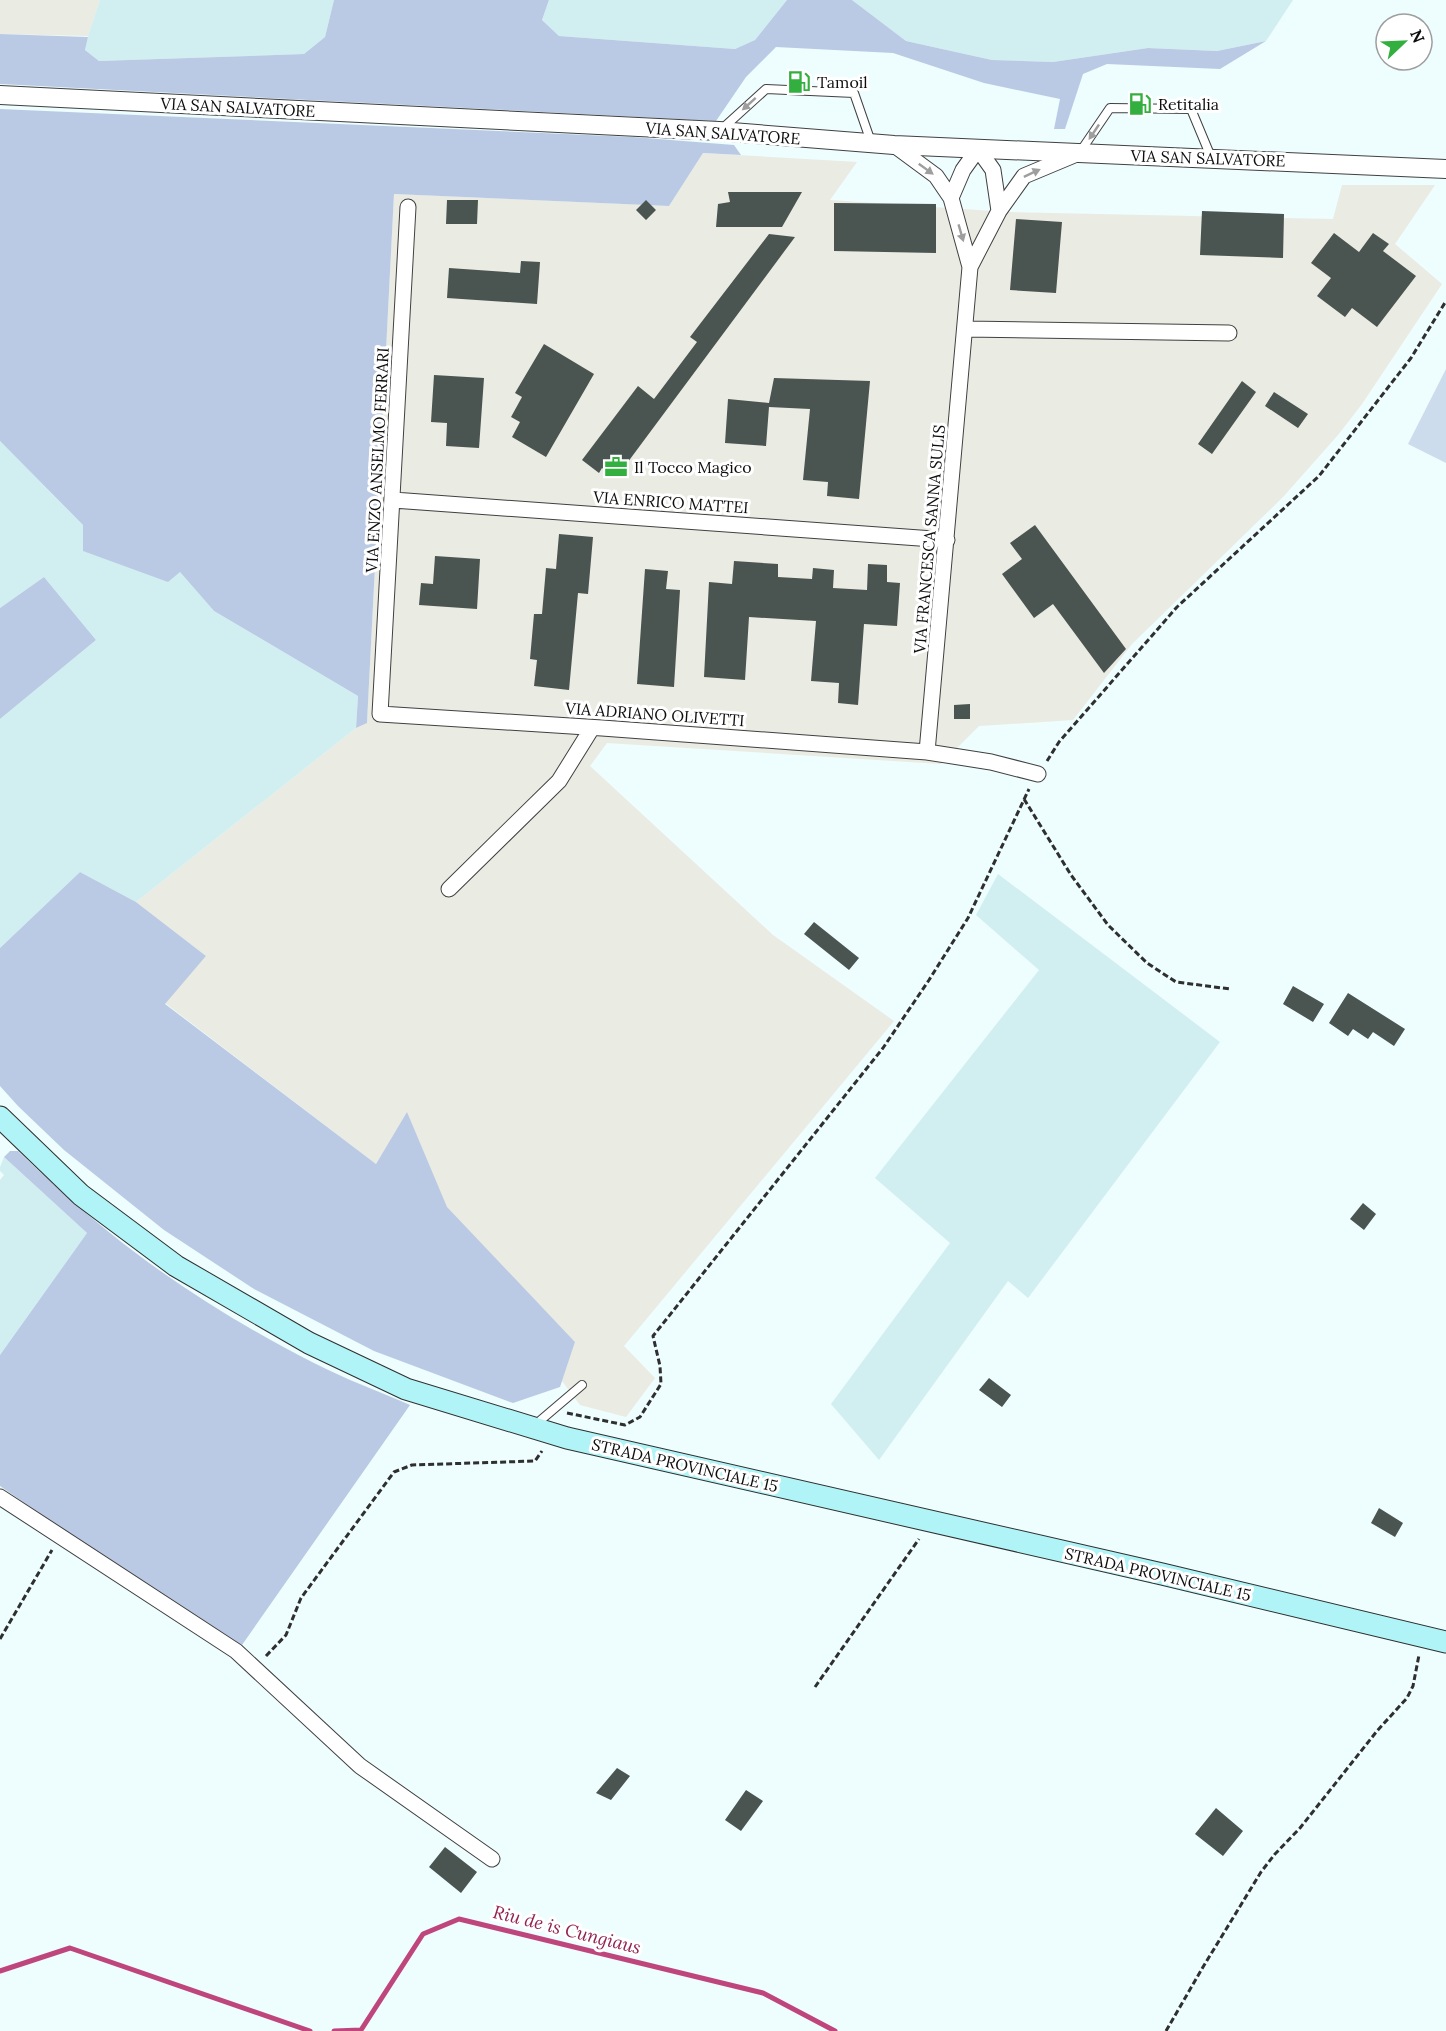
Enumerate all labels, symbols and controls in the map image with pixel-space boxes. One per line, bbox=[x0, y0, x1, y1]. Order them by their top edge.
north arrow bbox=[1374, 12, 1434, 72]
text: N bbox=[1406, 27, 1429, 46]
fuel station icon: Tamoil bbox=[786, 69, 812, 95]
place label: Tamoil bbox=[817, 72, 868, 92]
fuel station icon: Retitalia bbox=[1127, 91, 1153, 117]
street label: VIA SAN SALVATORE bbox=[159, 93, 316, 121]
place label: Retitalia bbox=[1158, 94, 1219, 114]
one-way arrow bbox=[742, 97, 757, 111]
street label: VIA SAN SALVATORE bbox=[644, 118, 801, 148]
one-way arrow bbox=[1089, 124, 1100, 140]
street label: VIA SAN SALVATORE bbox=[1129, 145, 1286, 171]
one-way arrow bbox=[917, 163, 933, 175]
one-way arrow bbox=[1024, 168, 1041, 177]
one-way arrow bbox=[957, 224, 966, 242]
street label: VIA ENZO ANSELMO FERRARI bbox=[361, 347, 393, 574]
street label: VIA FRANCESCA SANNA SULIS bbox=[909, 424, 949, 655]
office icon: Il Tocco Magico bbox=[603, 454, 629, 480]
place label: Il Tocco Magico bbox=[634, 457, 752, 477]
street label: VIA ENRICO MATTEI bbox=[592, 487, 749, 517]
street label: VIA ADRIANO OLIVETTI bbox=[564, 698, 745, 730]
street label: STRADA PROVINCIALE 15 bbox=[590, 1434, 780, 1496]
street label: STRADA PROVINCIALE 15 bbox=[1063, 1543, 1253, 1605]
water label: Riu de is Cungiaus bbox=[491, 1900, 643, 1959]

